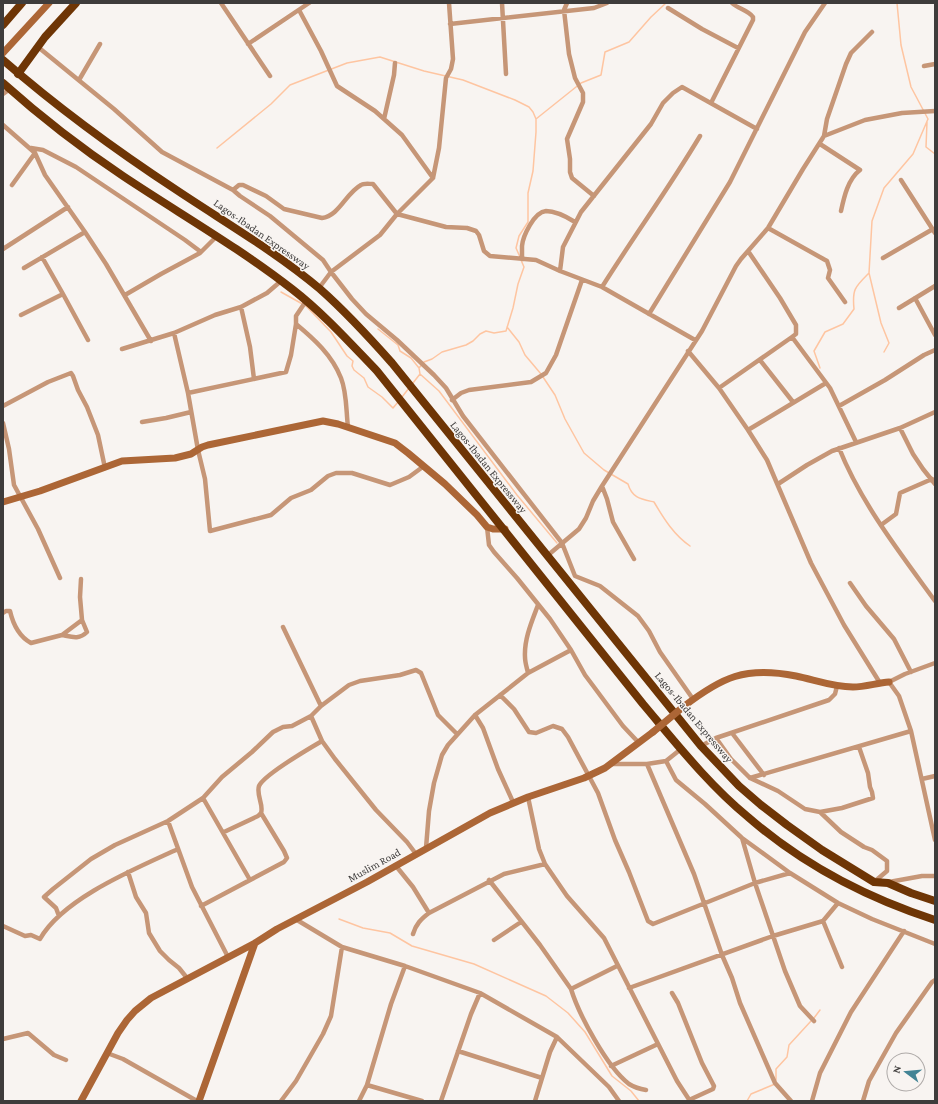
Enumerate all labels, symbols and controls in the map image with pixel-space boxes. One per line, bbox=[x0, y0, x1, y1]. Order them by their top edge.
street label: Lagos-Ibadan Expressway bbox=[211, 196, 313, 273]
street label: Lagos-Ibadan Expressway bbox=[448, 419, 530, 517]
street label: Lagos-Ibadan Expressway bbox=[652, 669, 736, 766]
street label: Muslim Road bbox=[346, 846, 403, 884]
north arrow bbox=[886, 1052, 926, 1092]
text: N bbox=[890, 1064, 903, 1075]

